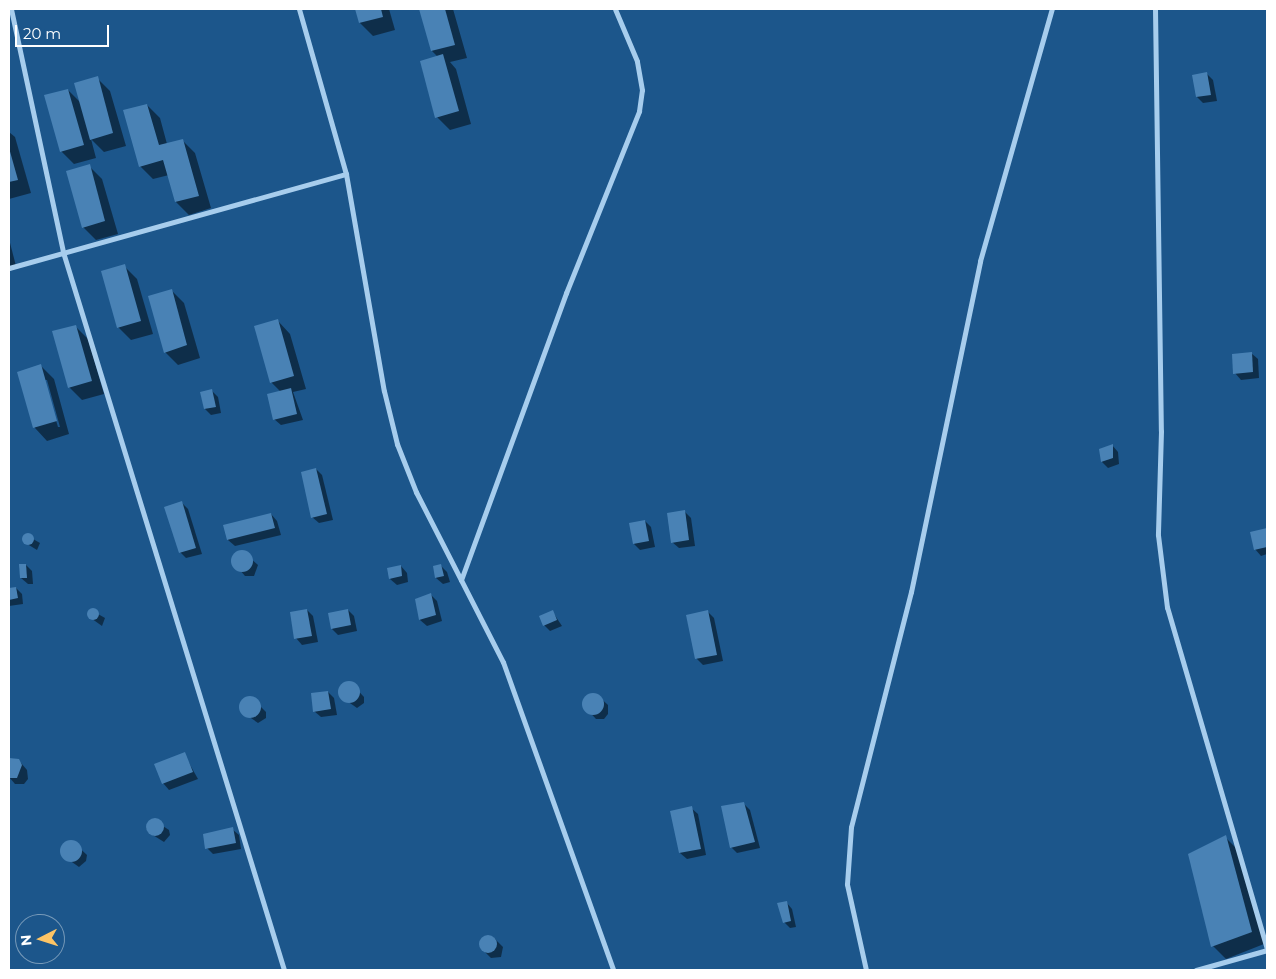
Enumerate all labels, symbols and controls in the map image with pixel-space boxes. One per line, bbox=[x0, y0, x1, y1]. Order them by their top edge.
scale bar bbox=[18, 15, 111, 47]
text: 20 m bbox=[23, 24, 61, 43]
north arrow bbox=[15, 914, 65, 964]
text: N bbox=[17, 934, 36, 947]

